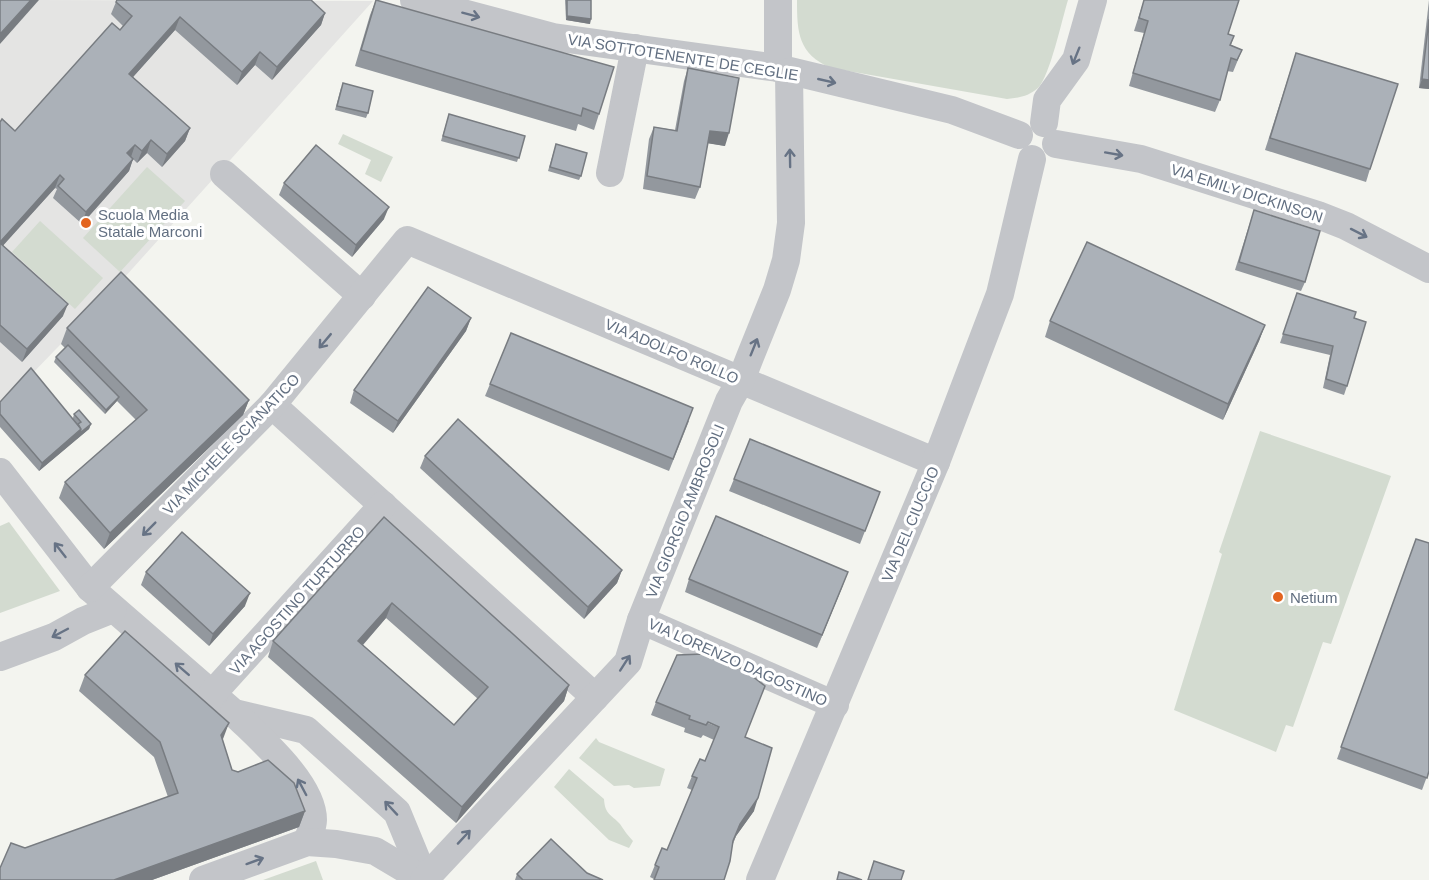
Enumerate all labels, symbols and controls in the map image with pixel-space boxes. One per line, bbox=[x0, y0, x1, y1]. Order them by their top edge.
one-way arrow bbox=[461, 10, 480, 22]
street label: VIA SOTTOTENENTE DE CEGLIE bbox=[567, 30, 799, 84]
one-way arrow bbox=[1070, 46, 1081, 64]
one-way arrow bbox=[817, 75, 836, 87]
one-way arrow bbox=[784, 149, 796, 169]
one-way arrow bbox=[1104, 149, 1123, 160]
street label: VIA EMILY DICKINSON bbox=[1169, 160, 1325, 226]
place label: Scuola Media Statale Marconi bbox=[98, 206, 202, 240]
marker: Scuola Media Statale Marconi bbox=[79, 216, 93, 230]
one-way arrow bbox=[1350, 227, 1368, 239]
street label: VIA ADOLFO ROLLO bbox=[603, 315, 741, 387]
one-way arrow bbox=[318, 333, 331, 349]
one-way arrow bbox=[749, 338, 760, 357]
street label: VIA MICHELE SCIANATICO bbox=[159, 370, 303, 518]
street label: VIA GIORGIO AMBROSOLI bbox=[642, 422, 728, 600]
street label: VIA DEL CIUCCIO bbox=[878, 464, 942, 584]
one-way arrow bbox=[141, 522, 156, 537]
street label: VIA AGOSTINO TURTURRO bbox=[226, 522, 368, 678]
one-way arrow bbox=[54, 542, 67, 558]
place label: Netium bbox=[1290, 589, 1338, 606]
marker: Netium bbox=[1271, 590, 1285, 604]
street label: VIA LORENZO DAGOSTINO bbox=[646, 615, 830, 709]
one-way arrow bbox=[52, 628, 70, 639]
one-way arrow bbox=[618, 654, 631, 671]
one-way arrow bbox=[175, 662, 190, 676]
one-way arrow bbox=[295, 778, 307, 796]
one-way arrow bbox=[384, 801, 398, 816]
one-way arrow bbox=[457, 830, 471, 845]
one-way arrow bbox=[245, 855, 264, 866]

